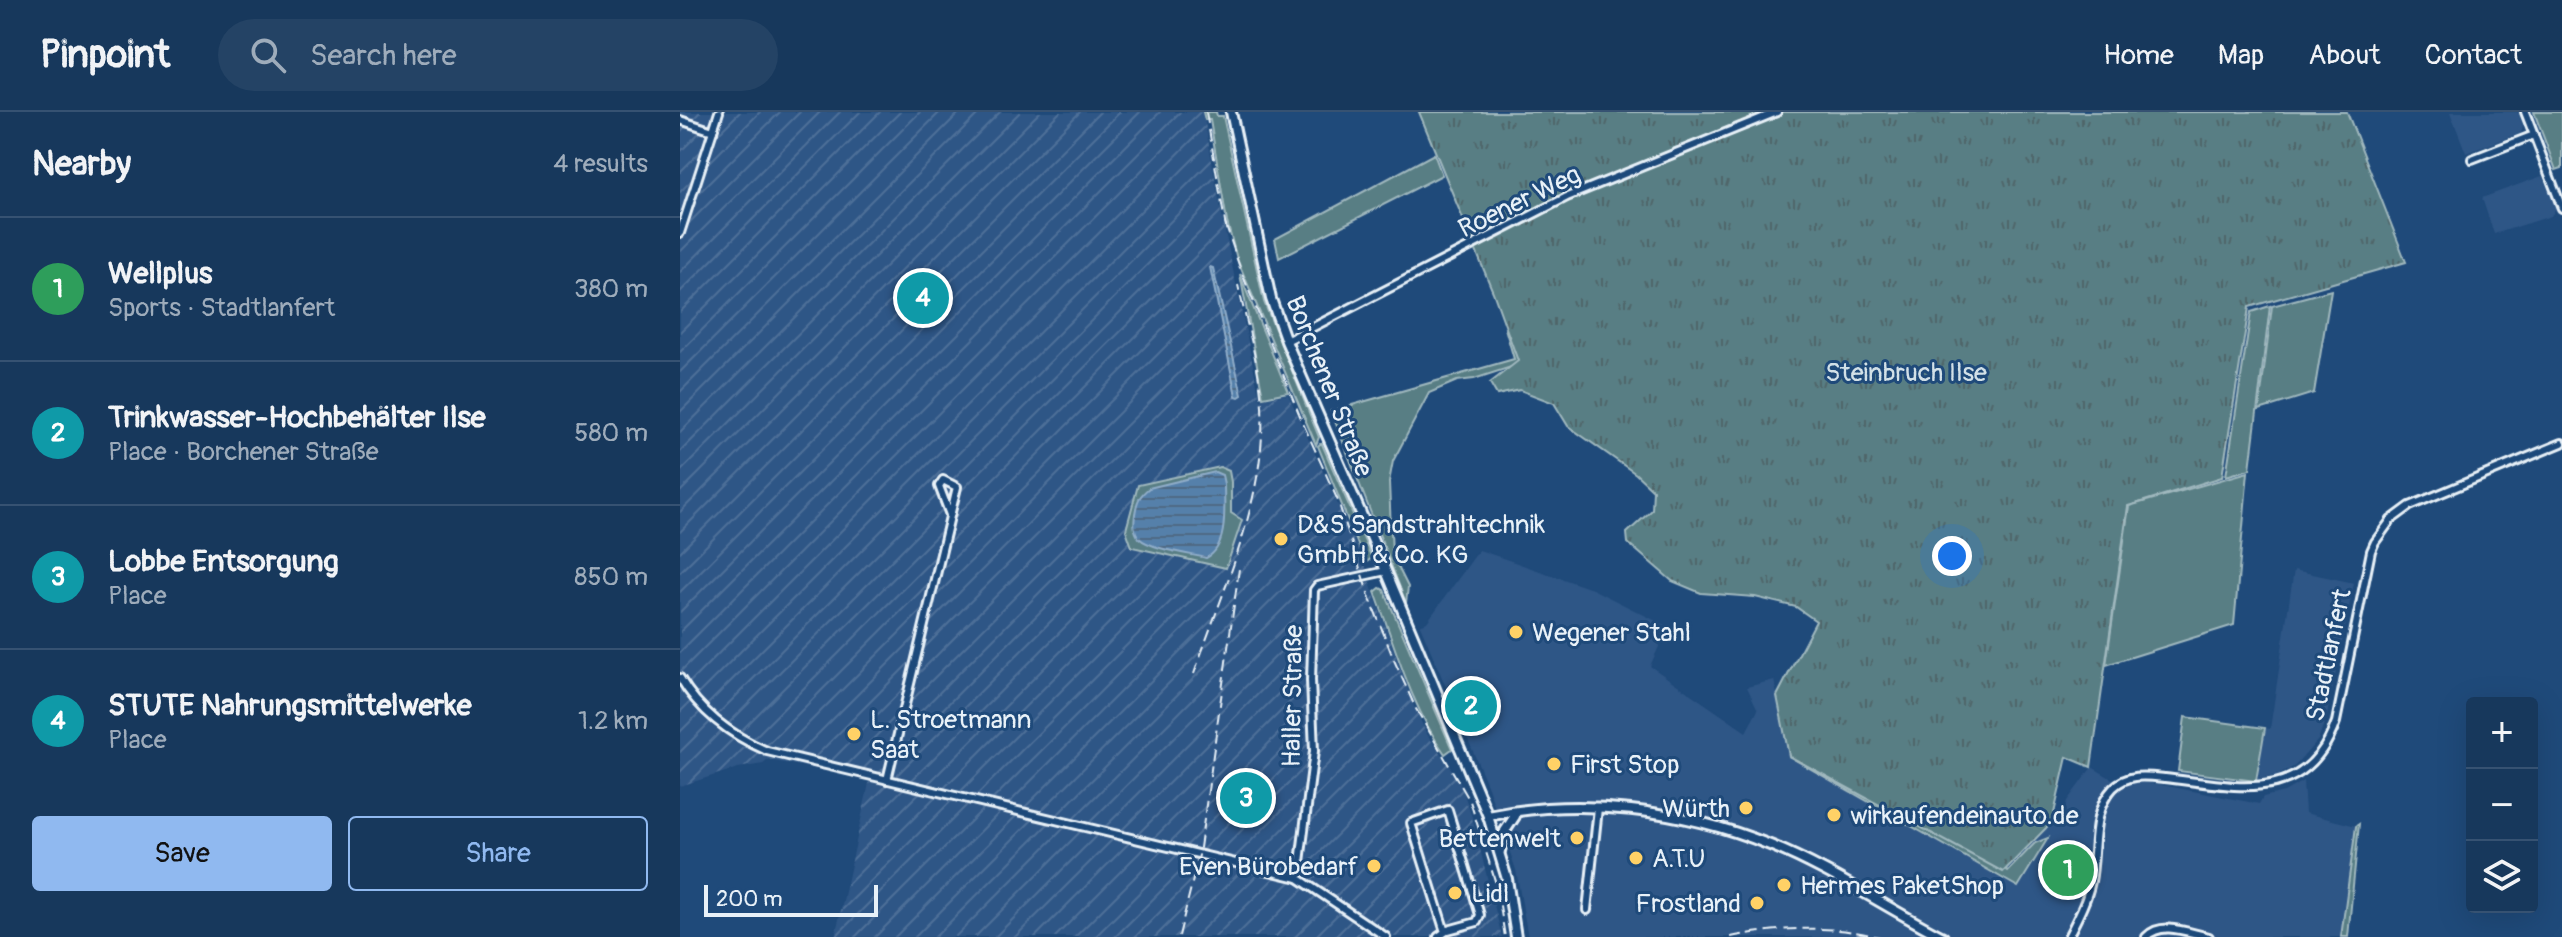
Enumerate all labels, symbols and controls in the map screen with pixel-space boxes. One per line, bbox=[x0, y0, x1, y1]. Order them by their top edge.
search box bbox=[218, 19, 778, 91]
text: Pinpoint bbox=[40, 31, 170, 79]
icon: search bbox=[246, 33, 290, 77]
text: Search here bbox=[310, 37, 457, 74]
text: Home bbox=[2103, 38, 2174, 73]
text: Map bbox=[2218, 38, 2264, 73]
text: About bbox=[2308, 38, 2381, 73]
text: Contact bbox=[2425, 38, 2522, 73]
text: Nearby bbox=[32, 143, 131, 186]
text: 4 results bbox=[553, 148, 648, 180]
street label: Roener Weg bbox=[1453, 159, 1586, 245]
text: Wellplus bbox=[108, 255, 213, 292]
pin: 4 bbox=[897, 268, 949, 328]
text: 1 bbox=[53, 273, 63, 305]
text: 380 m bbox=[574, 273, 648, 305]
street label: Borchener Straße bbox=[1278, 291, 1380, 482]
text: Sports · Stadtlanfert bbox=[108, 292, 335, 324]
park label: Steinbruch Ilse bbox=[1825, 357, 1987, 389]
text: Trinkwasser-Hochbehälter Ilse bbox=[108, 399, 486, 436]
text: 2 bbox=[51, 417, 65, 449]
text: 580 m bbox=[574, 417, 648, 449]
text: Place · Borchener Straße bbox=[108, 436, 378, 468]
place label: D&S Sandstrahltechnik GmbH & Co. KG bbox=[1297, 509, 1545, 571]
marker: D&S Sandstrahltechnik GmbH & Co. KG bbox=[1272, 530, 1290, 548]
your location bbox=[1932, 536, 1972, 576]
text: Lobbe Entsorgung bbox=[108, 543, 339, 580]
text: 3 bbox=[51, 561, 65, 593]
text: 850 m bbox=[574, 561, 648, 593]
text: Place bbox=[108, 580, 167, 612]
street label: Stadtlanfert bbox=[2299, 585, 2359, 724]
place label: Wegener Stahl bbox=[1532, 617, 1691, 649]
marker: Wegener Stahl bbox=[1507, 623, 1525, 641]
street label: Haller Straße bbox=[1276, 624, 1310, 768]
pin: 2 bbox=[1445, 676, 1497, 736]
text: STUTE Nahrungsmittelwerke bbox=[108, 687, 471, 724]
map controls bbox=[2466, 697, 2538, 913]
button: + bbox=[2466, 697, 2538, 769]
place label: L. Stroetmann Saat bbox=[870, 704, 1032, 766]
text: 4 bbox=[50, 705, 66, 737]
text: 1.2 km bbox=[578, 705, 648, 737]
text: Place bbox=[108, 724, 167, 756]
marker: L. Stroetmann Saat bbox=[845, 725, 863, 743]
place label: First Stop bbox=[1570, 749, 1679, 781]
marker: First Stop bbox=[1545, 755, 1563, 773]
pin: 3 bbox=[1220, 768, 1272, 828]
button: − bbox=[2466, 769, 2538, 841]
place label: Würth bbox=[1662, 793, 1730, 825]
marker: Würth bbox=[1737, 799, 1755, 817]
place label: wirkaufendeinauto.de bbox=[1850, 800, 2079, 832]
marker: wirkaufendeinauto.de bbox=[1825, 806, 1843, 824]
button: Save bbox=[32, 816, 332, 891]
button: Share bbox=[348, 816, 648, 891]
place label: Bettenwelt bbox=[1438, 823, 1562, 855]
marker: Bettenwelt bbox=[1568, 829, 1586, 847]
pin: 1 bbox=[2042, 840, 2094, 900]
button: layers bbox=[2466, 841, 2538, 913]
place label: A.T.U bbox=[1652, 843, 1705, 875]
marker: A.T.U bbox=[1627, 849, 1645, 867]
place label: Even Bürobedarf bbox=[1179, 851, 1358, 883]
marker: Even Bürobedarf bbox=[1365, 857, 1383, 875]
place label: Hermes PaketShop bbox=[1800, 870, 2004, 902]
marker: Hermes PaketShop bbox=[1775, 876, 1793, 894]
place label: Lidl bbox=[1471, 878, 1509, 910]
scale bar bbox=[704, 881, 878, 917]
marker: Lidl bbox=[1446, 884, 1464, 902]
text: 200 m bbox=[716, 885, 783, 913]
place label: Frostland bbox=[1636, 888, 1741, 920]
marker: Frostland bbox=[1748, 894, 1766, 912]

